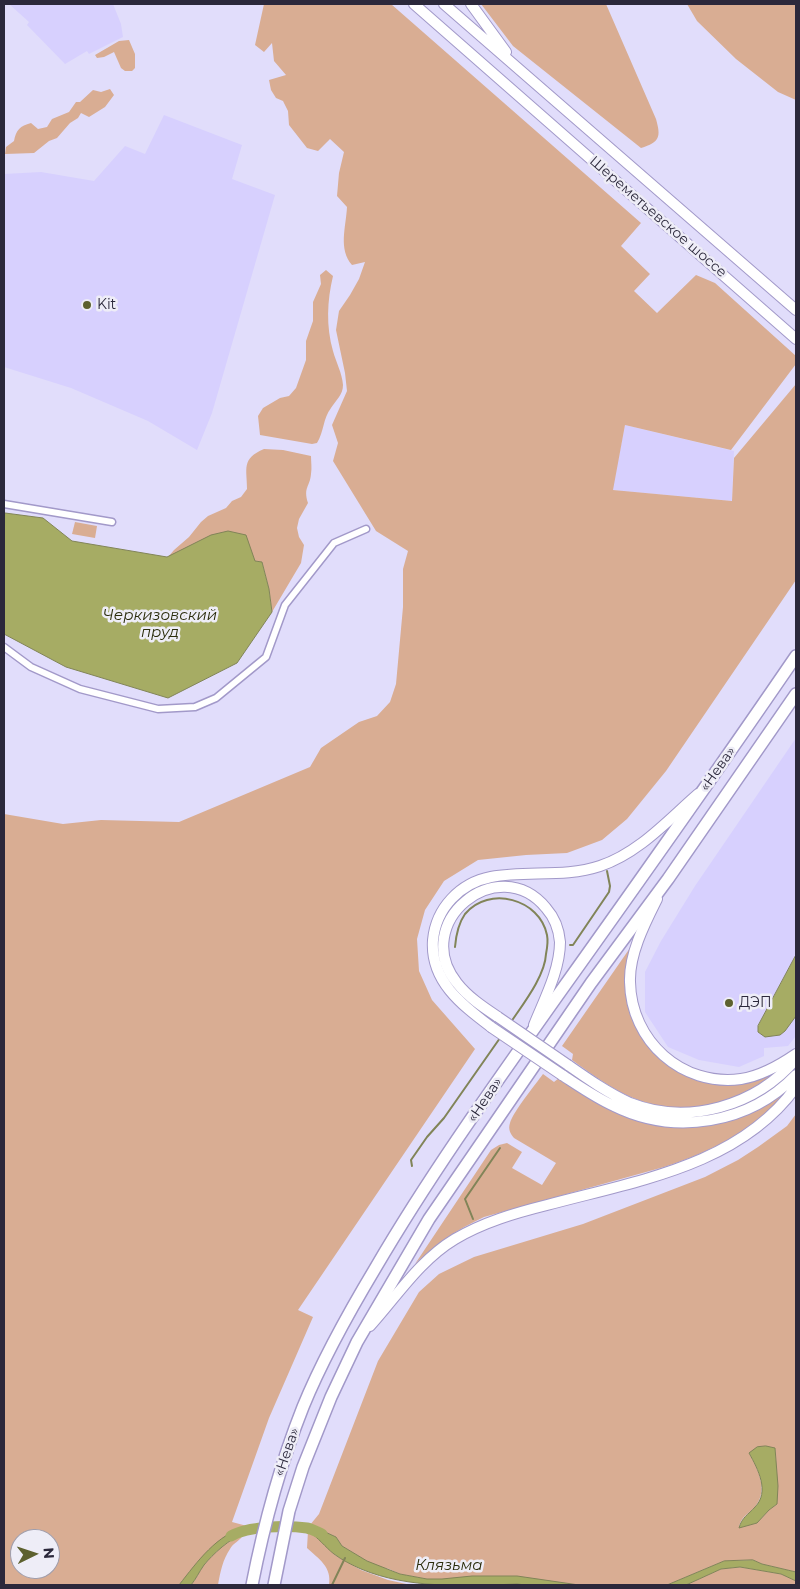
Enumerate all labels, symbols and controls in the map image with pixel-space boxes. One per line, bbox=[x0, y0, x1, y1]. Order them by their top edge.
street label: Шереметьевское шоссе bbox=[586, 153, 730, 281]
place label: Kit bbox=[97, 297, 116, 313]
marker: Kit bbox=[81, 299, 93, 311]
water label: Черкизовский пруд bbox=[103, 607, 217, 642]
street label: «Нева» bbox=[697, 744, 739, 794]
place label: ДЭП bbox=[739, 995, 772, 1011]
marker: ДЭП bbox=[723, 997, 735, 1009]
street label: «Нева» bbox=[464, 1075, 506, 1125]
street label: «Нева» bbox=[271, 1426, 303, 1478]
north arrow bbox=[10, 1529, 60, 1579]
text: N bbox=[40, 1547, 58, 1559]
water label: Клязьма bbox=[415, 1557, 483, 1575]

